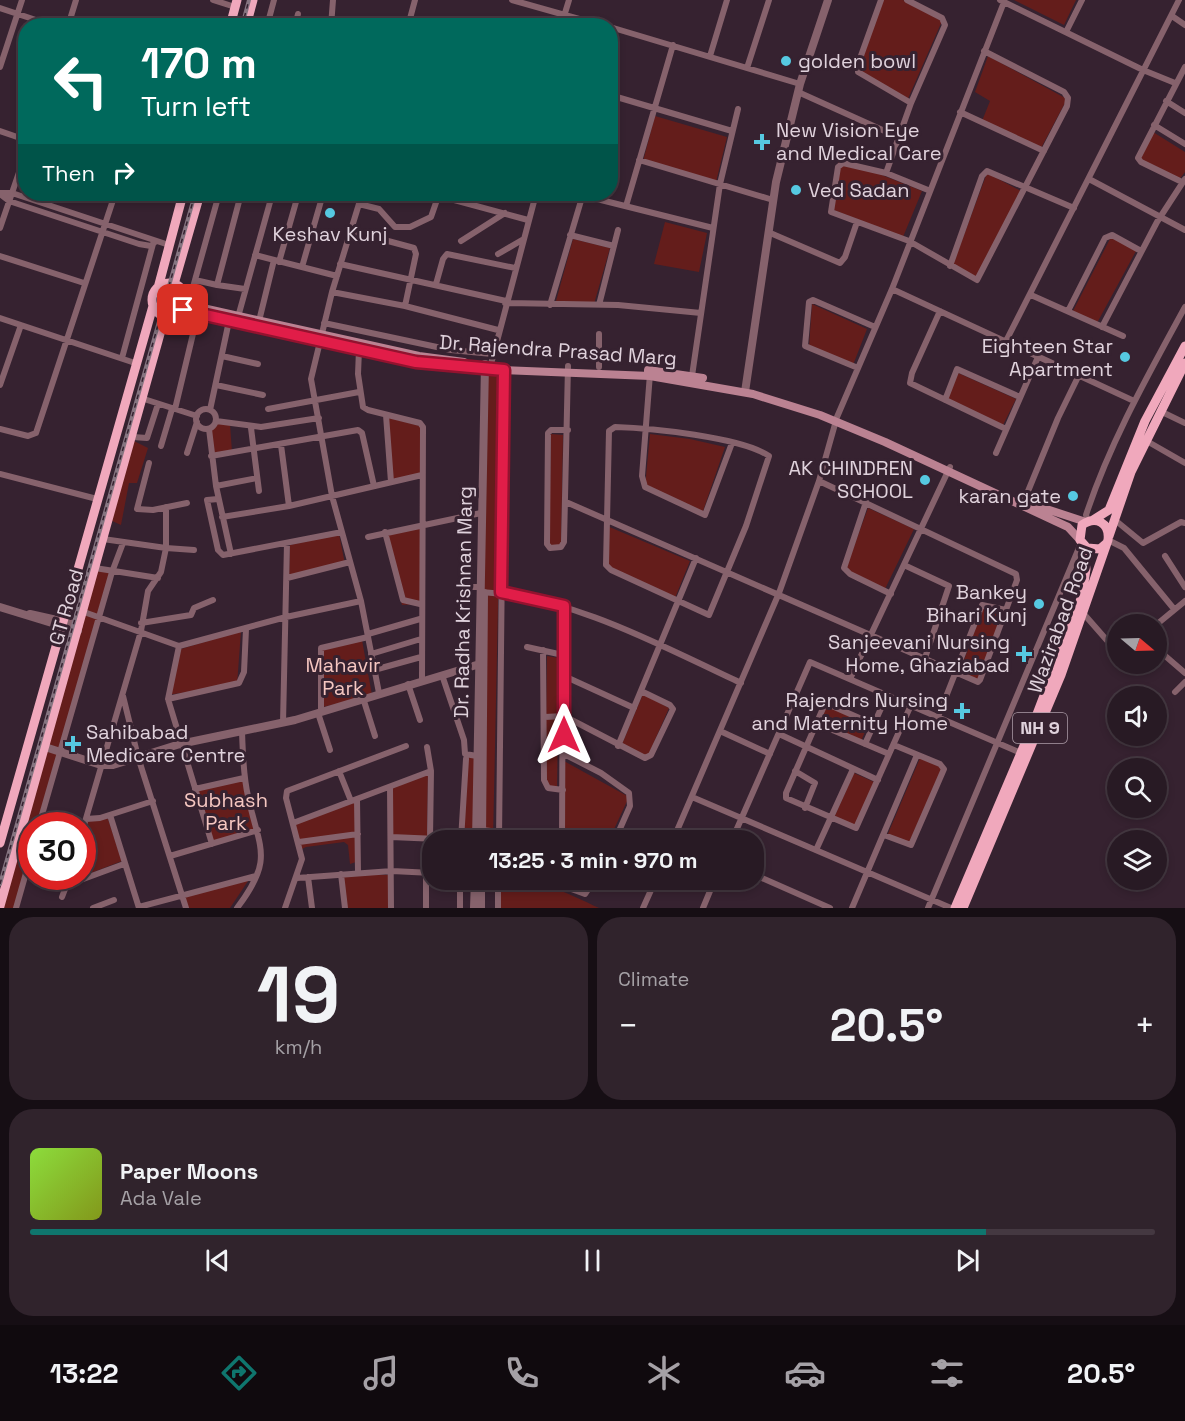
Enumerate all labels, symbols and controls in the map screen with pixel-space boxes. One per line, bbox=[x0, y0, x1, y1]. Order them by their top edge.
text: 170 m bbox=[141, 37, 257, 90]
icon: left bbox=[42, 42, 120, 120]
place label: golden bowl bbox=[798, 48, 916, 74]
marker: golden bowl bbox=[779, 54, 793, 68]
text: Turn left bbox=[141, 89, 251, 124]
place label: New Vision Eye and Medical Care bbox=[776, 117, 942, 166]
marker: New Vision Eye and Medical Care bbox=[753, 133, 771, 151]
icon: right bbox=[107, 156, 140, 189]
text: Then bbox=[42, 159, 95, 187]
place label: Ved Sadan bbox=[808, 177, 910, 203]
marker: Ved Sadan bbox=[789, 183, 803, 197]
marker: Keshav Kunj bbox=[323, 206, 337, 220]
place label: Keshav Kunj bbox=[273, 221, 387, 247]
pin bbox=[157, 284, 208, 335]
icon: arrive bbox=[166, 293, 199, 326]
street label: Dr. Rajendra Prasad Marg bbox=[438, 329, 678, 371]
place label: Eighteen Star Apartment bbox=[982, 333, 1113, 382]
marker: Eighteen Star Apartment bbox=[1118, 350, 1132, 364]
place label: AK CHINDREN SCHOOL bbox=[789, 455, 913, 504]
marker: AK CHINDREN SCHOOL bbox=[918, 473, 932, 487]
place label: karan gate bbox=[958, 483, 1061, 509]
street label: Dr. Radha Krishnan Marg bbox=[448, 486, 478, 718]
marker: karan gate bbox=[1066, 489, 1080, 503]
street label: Wazirabad Road bbox=[1021, 543, 1099, 697]
street label: GT Road bbox=[43, 566, 89, 648]
place label: Bankey Bihari Kunj bbox=[926, 579, 1027, 628]
marker: Bankey Bihari Kunj bbox=[1032, 597, 1046, 611]
north arrow bbox=[1107, 614, 1167, 674]
map controls bbox=[1107, 614, 1167, 890]
place label: Sanjeevani Nursing Home, Ghaziabad bbox=[828, 629, 1010, 678]
marker: Sanjeevani Nursing Home, Ghaziabad bbox=[1015, 645, 1033, 663]
park label: Mahavir Park bbox=[305, 652, 381, 701]
button: sound bbox=[1107, 686, 1167, 746]
place label: Rajendrs Nursing and Maternity Home bbox=[752, 687, 948, 736]
marker: Rajendrs Nursing and Maternity Home bbox=[953, 702, 971, 720]
position arrow bbox=[532, 703, 596, 767]
road number: NH 9 bbox=[1013, 713, 1067, 743]
place label: Sahibabad Medicare Centre bbox=[86, 719, 245, 768]
marker: Sahibabad Medicare Centre bbox=[64, 735, 82, 753]
button: search bbox=[1107, 758, 1167, 818]
park label: Subhash Park bbox=[184, 787, 268, 836]
speed limit sign: 30 bbox=[18, 812, 96, 890]
button: layers bbox=[1107, 830, 1167, 890]
text: 13:25 · 3 min · 970 m bbox=[488, 846, 698, 874]
text: 19 bbox=[257, 945, 340, 1045]
text: Climate bbox=[618, 966, 689, 992]
text: 20.5° bbox=[830, 997, 943, 1054]
text: − bbox=[618, 1005, 638, 1047]
text: + bbox=[1135, 1005, 1155, 1047]
text: km/h bbox=[275, 1034, 322, 1060]
text: Paper Moons bbox=[120, 1157, 258, 1185]
text: Ada Vale bbox=[120, 1185, 202, 1211]
icon: previous bbox=[201, 1244, 234, 1277]
icon: pause bbox=[576, 1244, 609, 1277]
icon: next bbox=[951, 1244, 984, 1277]
icon: directions bbox=[218, 1352, 260, 1394]
icon: music bbox=[360, 1352, 402, 1394]
icon: phone bbox=[501, 1352, 543, 1394]
icon: climate bbox=[643, 1352, 685, 1394]
icon: car bbox=[784, 1352, 826, 1394]
icon: filters bbox=[926, 1352, 968, 1394]
text: 13:22 bbox=[50, 1356, 119, 1391]
text: 20.5° bbox=[1067, 1356, 1135, 1391]

